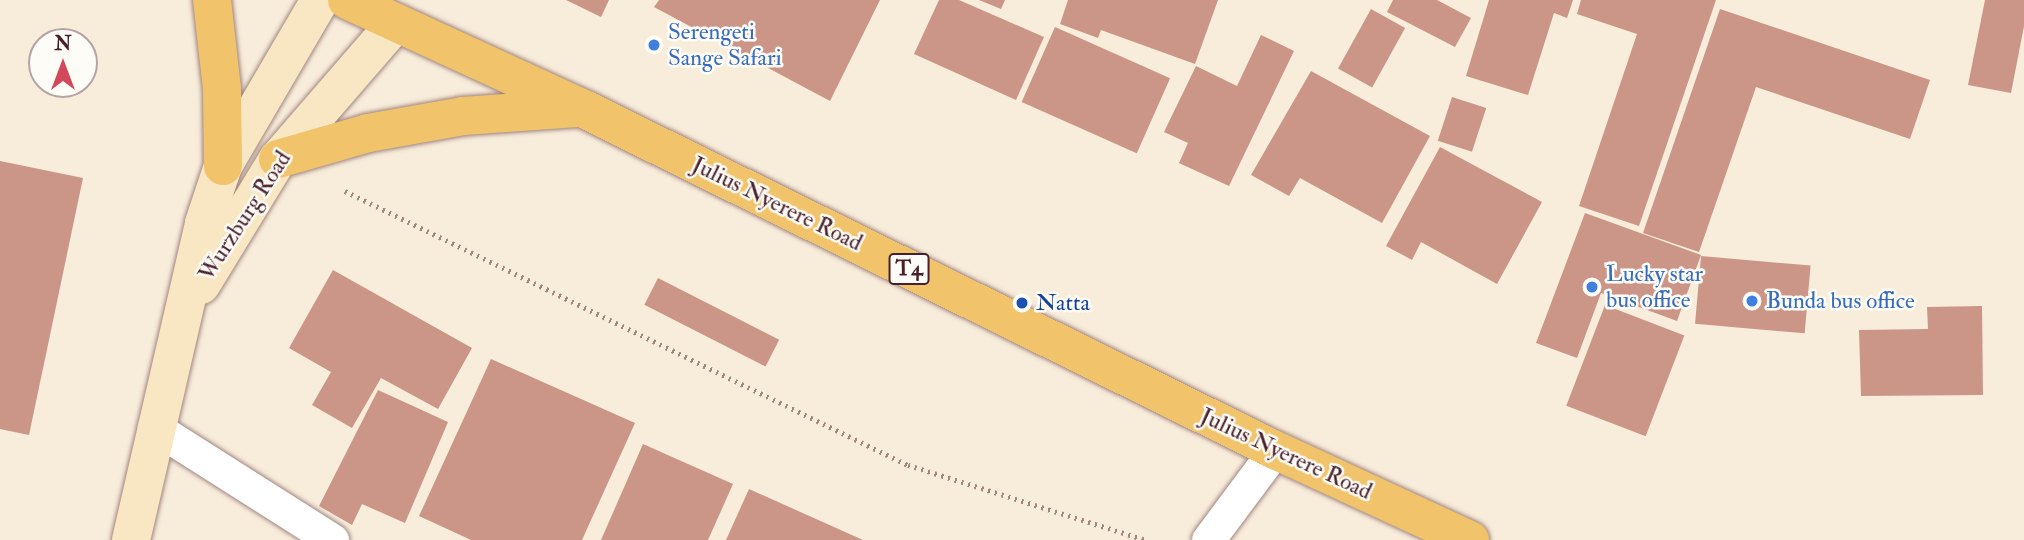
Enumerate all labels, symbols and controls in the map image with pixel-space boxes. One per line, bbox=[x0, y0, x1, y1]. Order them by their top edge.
place label: Serengeti Sange Safari bbox=[668, 18, 782, 72]
north arrow bbox=[28, 28, 98, 98]
text: N bbox=[54, 32, 72, 56]
marker: Serengeti Sange Safari bbox=[646, 37, 662, 53]
street label: Wurzburg Road bbox=[193, 146, 297, 286]
street label: Julius Nyerere Road bbox=[687, 151, 867, 257]
road number: T4 bbox=[888, 252, 930, 286]
place label: Lucky star bus office bbox=[1606, 260, 1703, 314]
marker: Lucky star bus office bbox=[1584, 279, 1600, 295]
place label: Bunda bus office bbox=[1766, 287, 1915, 315]
place label: Natta bbox=[1036, 289, 1090, 317]
marker: Bunda bus office bbox=[1744, 293, 1760, 309]
marker: Natta bbox=[1014, 295, 1030, 311]
street label: Julius Nyerere Road bbox=[1196, 402, 1376, 506]

